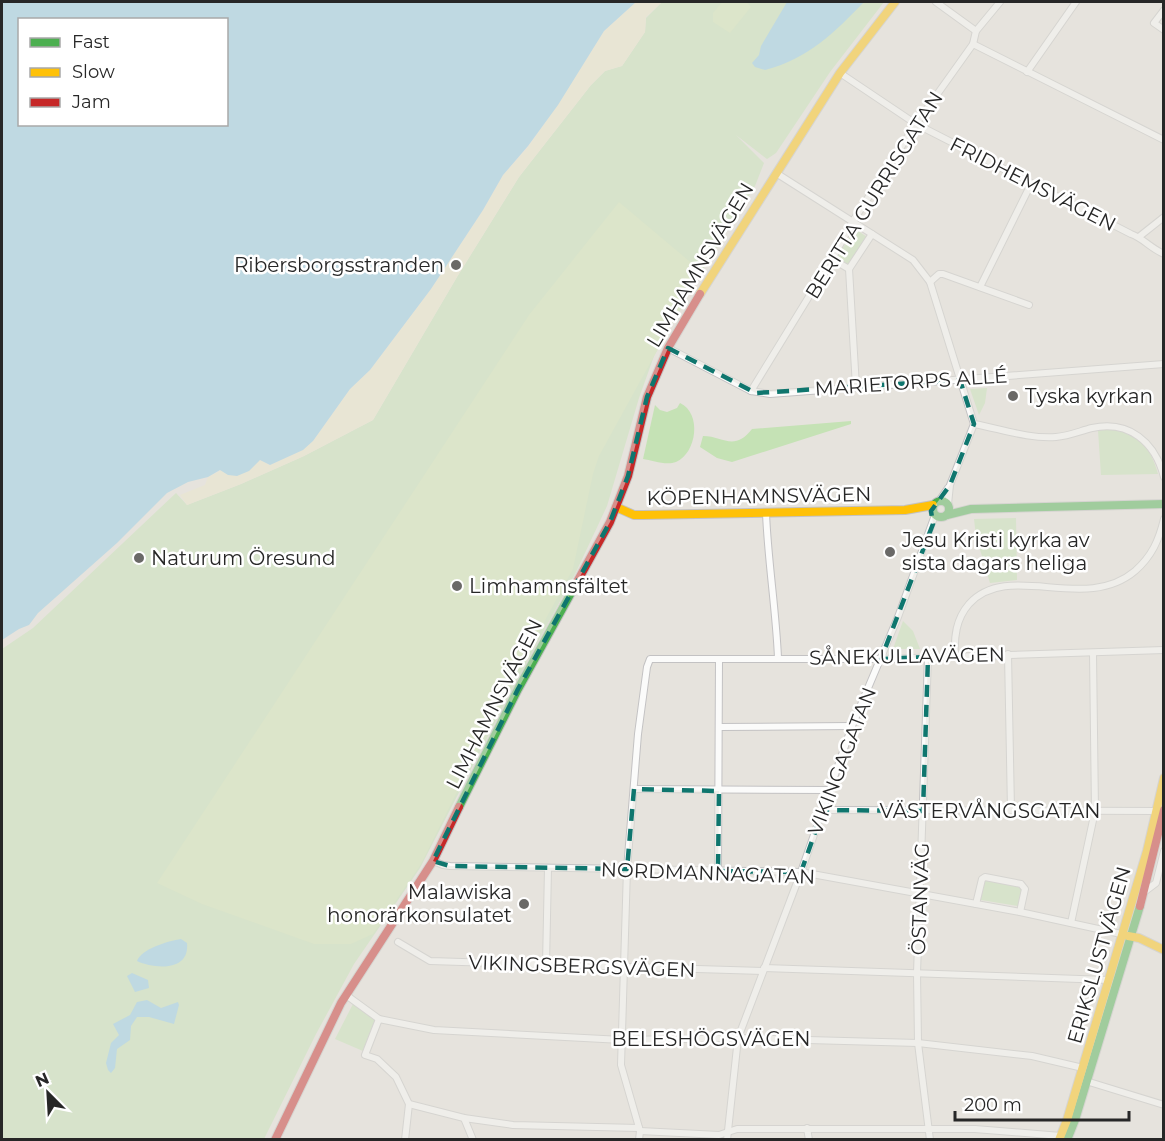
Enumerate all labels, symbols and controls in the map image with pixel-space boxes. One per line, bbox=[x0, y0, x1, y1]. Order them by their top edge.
legend bbox=[18, 18, 228, 126]
text: Fast bbox=[72, 31, 110, 53]
text: Slow bbox=[72, 61, 115, 83]
street label: BERITTA GURRISGATAN bbox=[800, 87, 948, 303]
text: Jam bbox=[71, 91, 111, 113]
street label: FRIDHEMSVÄGEN bbox=[946, 132, 1120, 236]
street label: LIMHAMNSVÄGEN bbox=[641, 178, 759, 352]
place label: Ribersborgsstranden bbox=[234, 253, 444, 277]
marker: Ribersborgsstranden bbox=[449, 258, 463, 272]
street label: MARIETORPS ALLÉ bbox=[814, 363, 1008, 401]
place label: Tyska kyrkan bbox=[1025, 384, 1153, 408]
marker: Tyska kyrkan bbox=[1006, 389, 1020, 403]
street label: KÖPENHAMNSVÄGEN bbox=[646, 482, 872, 510]
place label: Jesu Kristi kyrka av sista dagars heliga bbox=[901, 528, 1090, 575]
marker: Jesu Kristi kyrka av sista dagars heliga bbox=[883, 545, 897, 559]
place label: Naturum Öresund bbox=[151, 546, 335, 570]
marker: Naturum Öresund bbox=[132, 551, 146, 565]
place label: Limhamnsfältet bbox=[469, 574, 629, 598]
marker: Limhamnsfältet bbox=[450, 579, 464, 593]
street label: LIMHAMNSVÄGEN bbox=[441, 615, 547, 793]
street label: SÅNEKULLAVÄGEN bbox=[809, 641, 1005, 670]
street label: VIKINGAGATAN bbox=[803, 684, 881, 838]
street label: VÄSTERVÅNGSGATAN bbox=[879, 798, 1101, 823]
street label: ÖSTANVÄG bbox=[906, 842, 934, 956]
street label: NORDMANNAGATAN bbox=[600, 857, 816, 889]
street label: ERIKSLUSTVÄGEN bbox=[1062, 864, 1136, 1046]
place label: Malawiska honorärkonsulatet bbox=[327, 880, 512, 927]
marker: Malawiska honorärkonsulatet bbox=[517, 897, 531, 911]
street label: VIKINGSBERGSVÄGEN bbox=[468, 950, 696, 982]
street label: BELESHÖGSVÄGEN bbox=[611, 1027, 811, 1051]
north arrow bbox=[18, 1063, 78, 1123]
text: N bbox=[32, 1068, 52, 1091]
scale bar bbox=[955, 1084, 1129, 1122]
text: 200 m bbox=[964, 1094, 1022, 1116]

